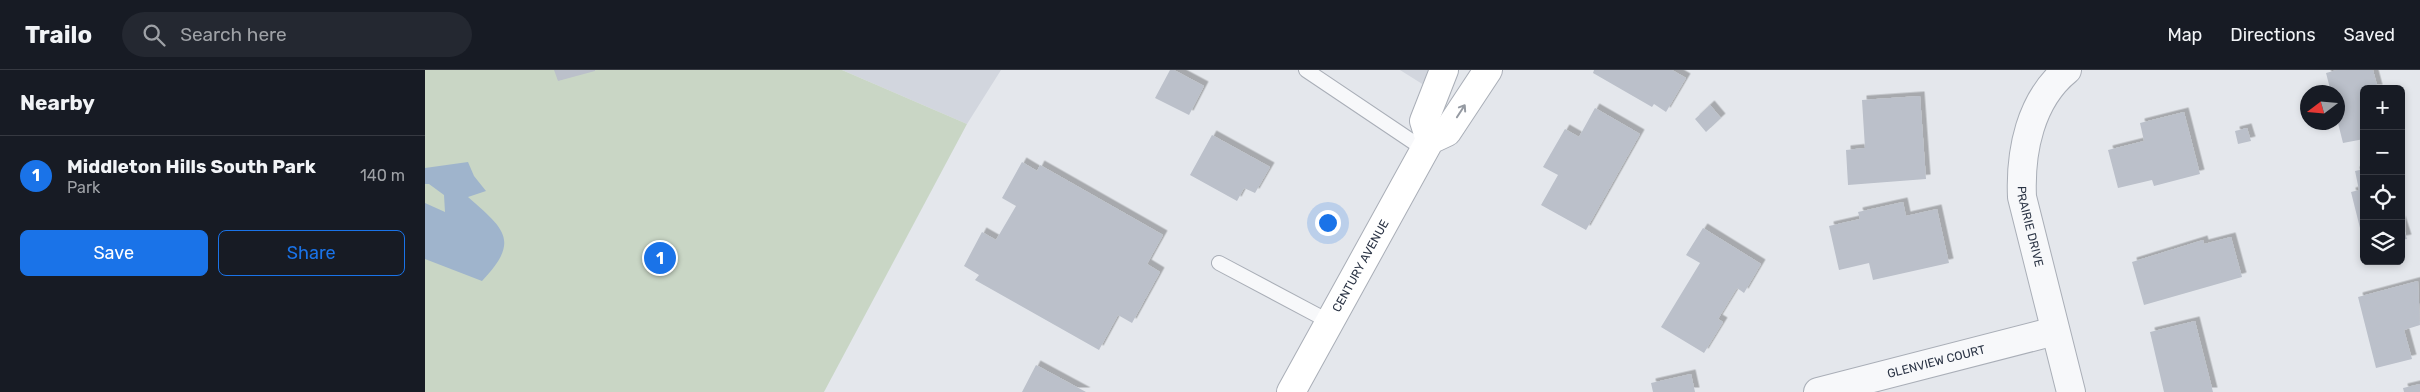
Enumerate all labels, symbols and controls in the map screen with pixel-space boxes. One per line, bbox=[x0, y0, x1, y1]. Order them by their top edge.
search box bbox=[122, 12, 472, 57]
text: Trailo bbox=[25, 21, 92, 49]
icon: search bbox=[140, 21, 168, 49]
text: Search here bbox=[180, 23, 287, 46]
text: Map bbox=[2167, 24, 2202, 46]
text: Directions bbox=[2230, 24, 2316, 46]
text: Saved bbox=[2344, 24, 2395, 46]
north arrow bbox=[2300, 85, 2345, 130]
map controls bbox=[2360, 85, 2405, 265]
button: + bbox=[2360, 85, 2405, 130]
text: Nearby bbox=[20, 90, 95, 115]
one-way arrow bbox=[1456, 104, 1466, 118]
button: − bbox=[2360, 130, 2405, 175]
text: Middleton Hills South Park bbox=[67, 155, 316, 178]
text: 1 bbox=[32, 166, 40, 185]
text: 140 m bbox=[360, 166, 405, 185]
button: locate bbox=[2360, 175, 2405, 220]
text: Park bbox=[67, 178, 100, 197]
street label: PRAIRIE DRIVE bbox=[2014, 186, 2046, 268]
your location bbox=[1315, 210, 1341, 236]
street label: CENTURY AVENUE bbox=[1329, 217, 1392, 315]
button: layers bbox=[2360, 220, 2405, 265]
button: Save bbox=[20, 230, 208, 276]
button: Share bbox=[218, 230, 405, 276]
pin: 1 bbox=[644, 239, 676, 277]
street label: GLENVIEW COURT bbox=[1886, 342, 1987, 381]

